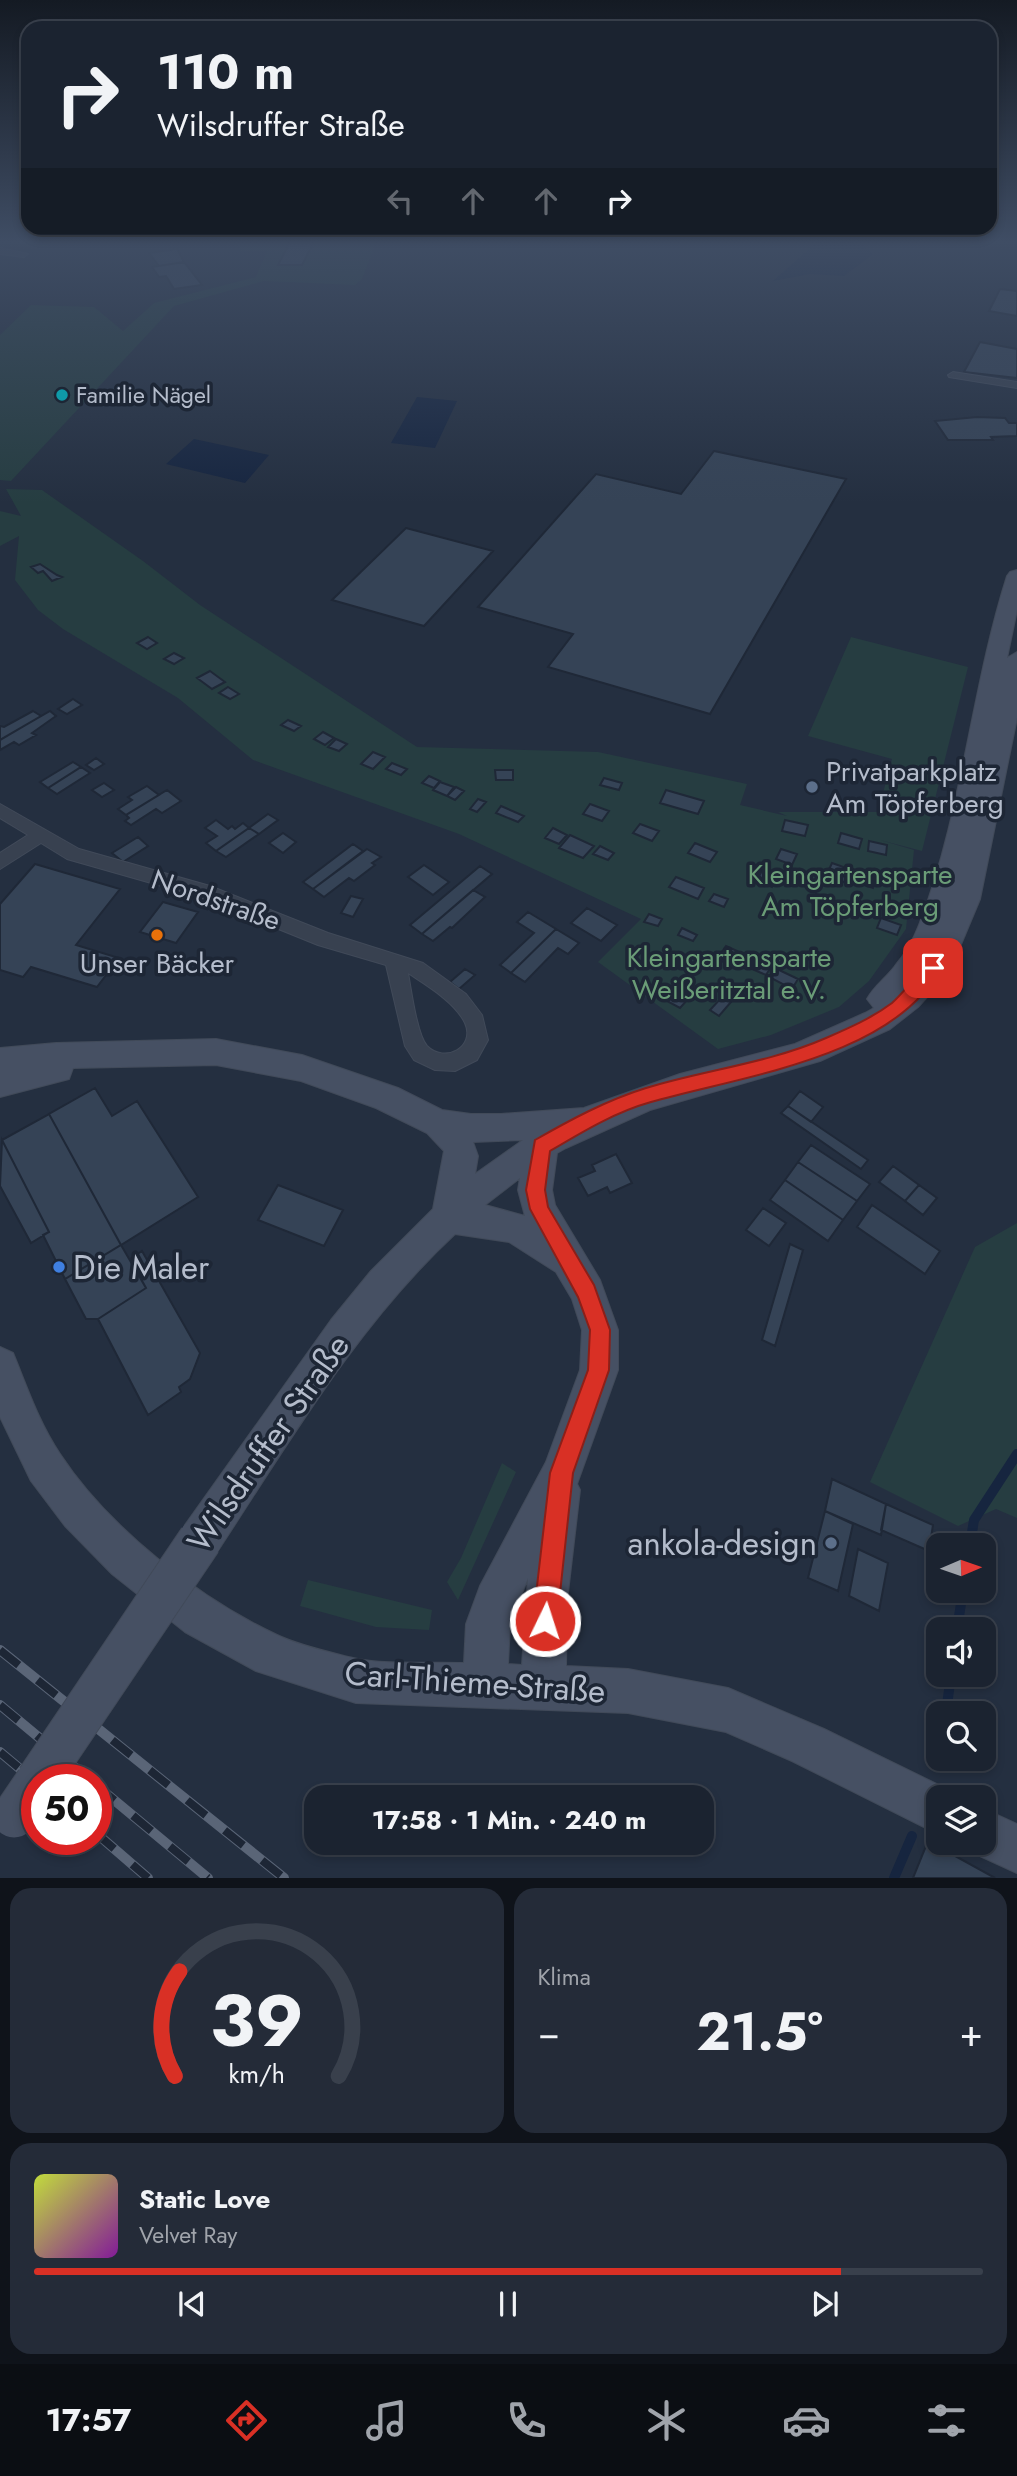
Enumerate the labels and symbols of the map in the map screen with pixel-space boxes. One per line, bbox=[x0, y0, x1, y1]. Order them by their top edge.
place label: Familie Nägel bbox=[76, 378, 211, 412]
marker: Familie Nägel bbox=[54, 387, 70, 403]
place label: Privatparkplatz Am Töpferberg bbox=[826, 751, 1004, 824]
marker: Privatparkplatz Am Töpferberg bbox=[804, 779, 820, 795]
park label: Kleingartensparte Am Töpferberg bbox=[748, 854, 953, 927]
street label: Nordstraße bbox=[146, 859, 286, 941]
marker: Unser Bäcker bbox=[149, 927, 165, 943]
park label: Kleingartensparte Weißeritztal e.V. bbox=[627, 937, 832, 1010]
pin bbox=[903, 938, 963, 998]
place label: Unser Bäcker bbox=[80, 943, 235, 984]
place label: Die Maler bbox=[73, 1244, 210, 1291]
marker: Die Maler bbox=[51, 1259, 67, 1275]
street label: Wilsdruffer Straße bbox=[175, 1325, 361, 1561]
place label: ankola-design bbox=[628, 1520, 817, 1567]
north arrow bbox=[926, 1533, 996, 1603]
marker: ankola-design bbox=[823, 1535, 839, 1551]
position arrow bbox=[508, 1584, 582, 1658]
street label: Carl-Thieme-Straße bbox=[343, 1649, 607, 1715]
speed limit sign: 50 bbox=[21, 1764, 112, 1855]

